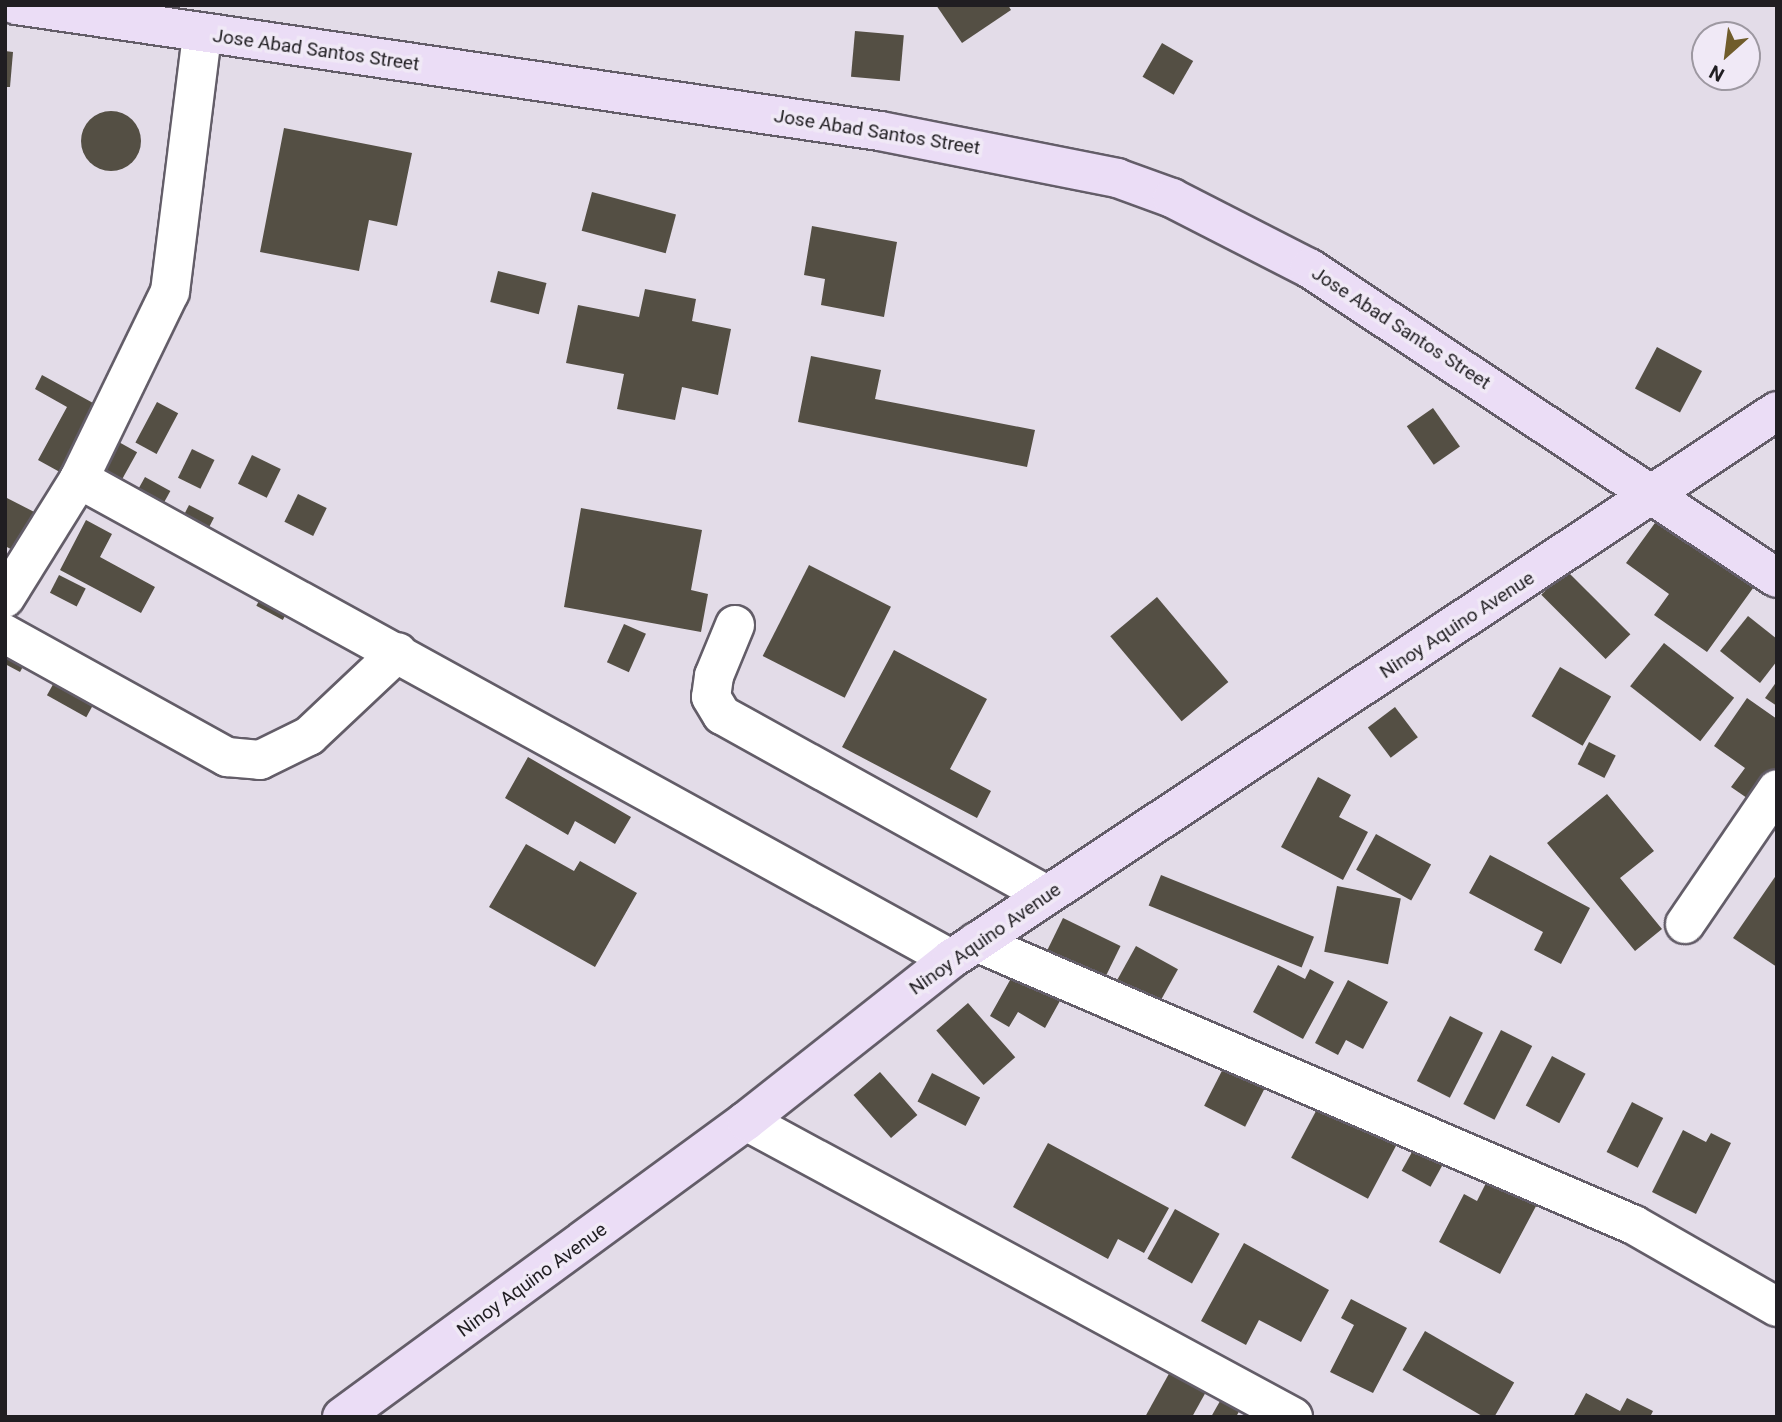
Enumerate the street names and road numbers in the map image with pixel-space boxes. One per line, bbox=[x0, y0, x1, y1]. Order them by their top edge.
street label: Jose Abad Santos Street bbox=[211, 24, 421, 76]
street label: Jose Abad Santos Street bbox=[772, 104, 982, 160]
street label: Jose Abad Santos Street bbox=[1307, 262, 1495, 394]
street label: Ninoy Aquino Avenue bbox=[1376, 567, 1538, 683]
street label: Ninoy Aquino Avenue bbox=[905, 878, 1065, 1000]
street label: Ninoy Aquino Avenue bbox=[453, 1218, 611, 1342]

